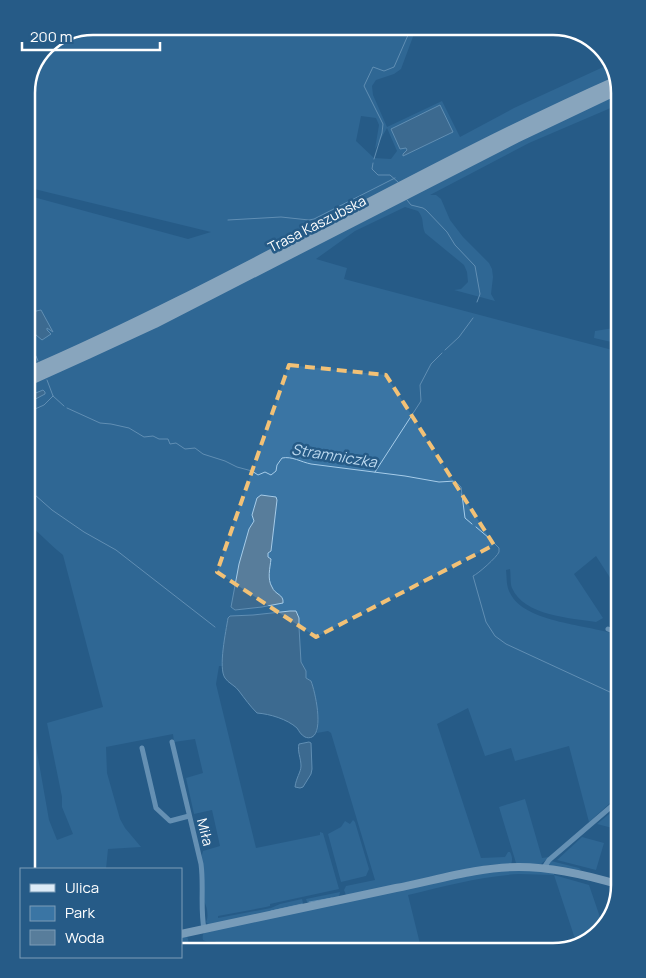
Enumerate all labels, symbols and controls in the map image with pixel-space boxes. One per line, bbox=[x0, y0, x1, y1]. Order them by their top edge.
scale bar bbox=[22, 20, 160, 52]
text: 200 m bbox=[30, 26, 73, 47]
street label: Trasa Kaszubska bbox=[265, 191, 369, 256]
water label: Stramniczka bbox=[290, 438, 379, 473]
street label: Miła bbox=[193, 816, 218, 848]
legend bbox=[20, 868, 182, 958]
text: Ulica bbox=[65, 877, 99, 898]
text: Park bbox=[65, 902, 95, 923]
text: Woda bbox=[65, 927, 104, 948]

